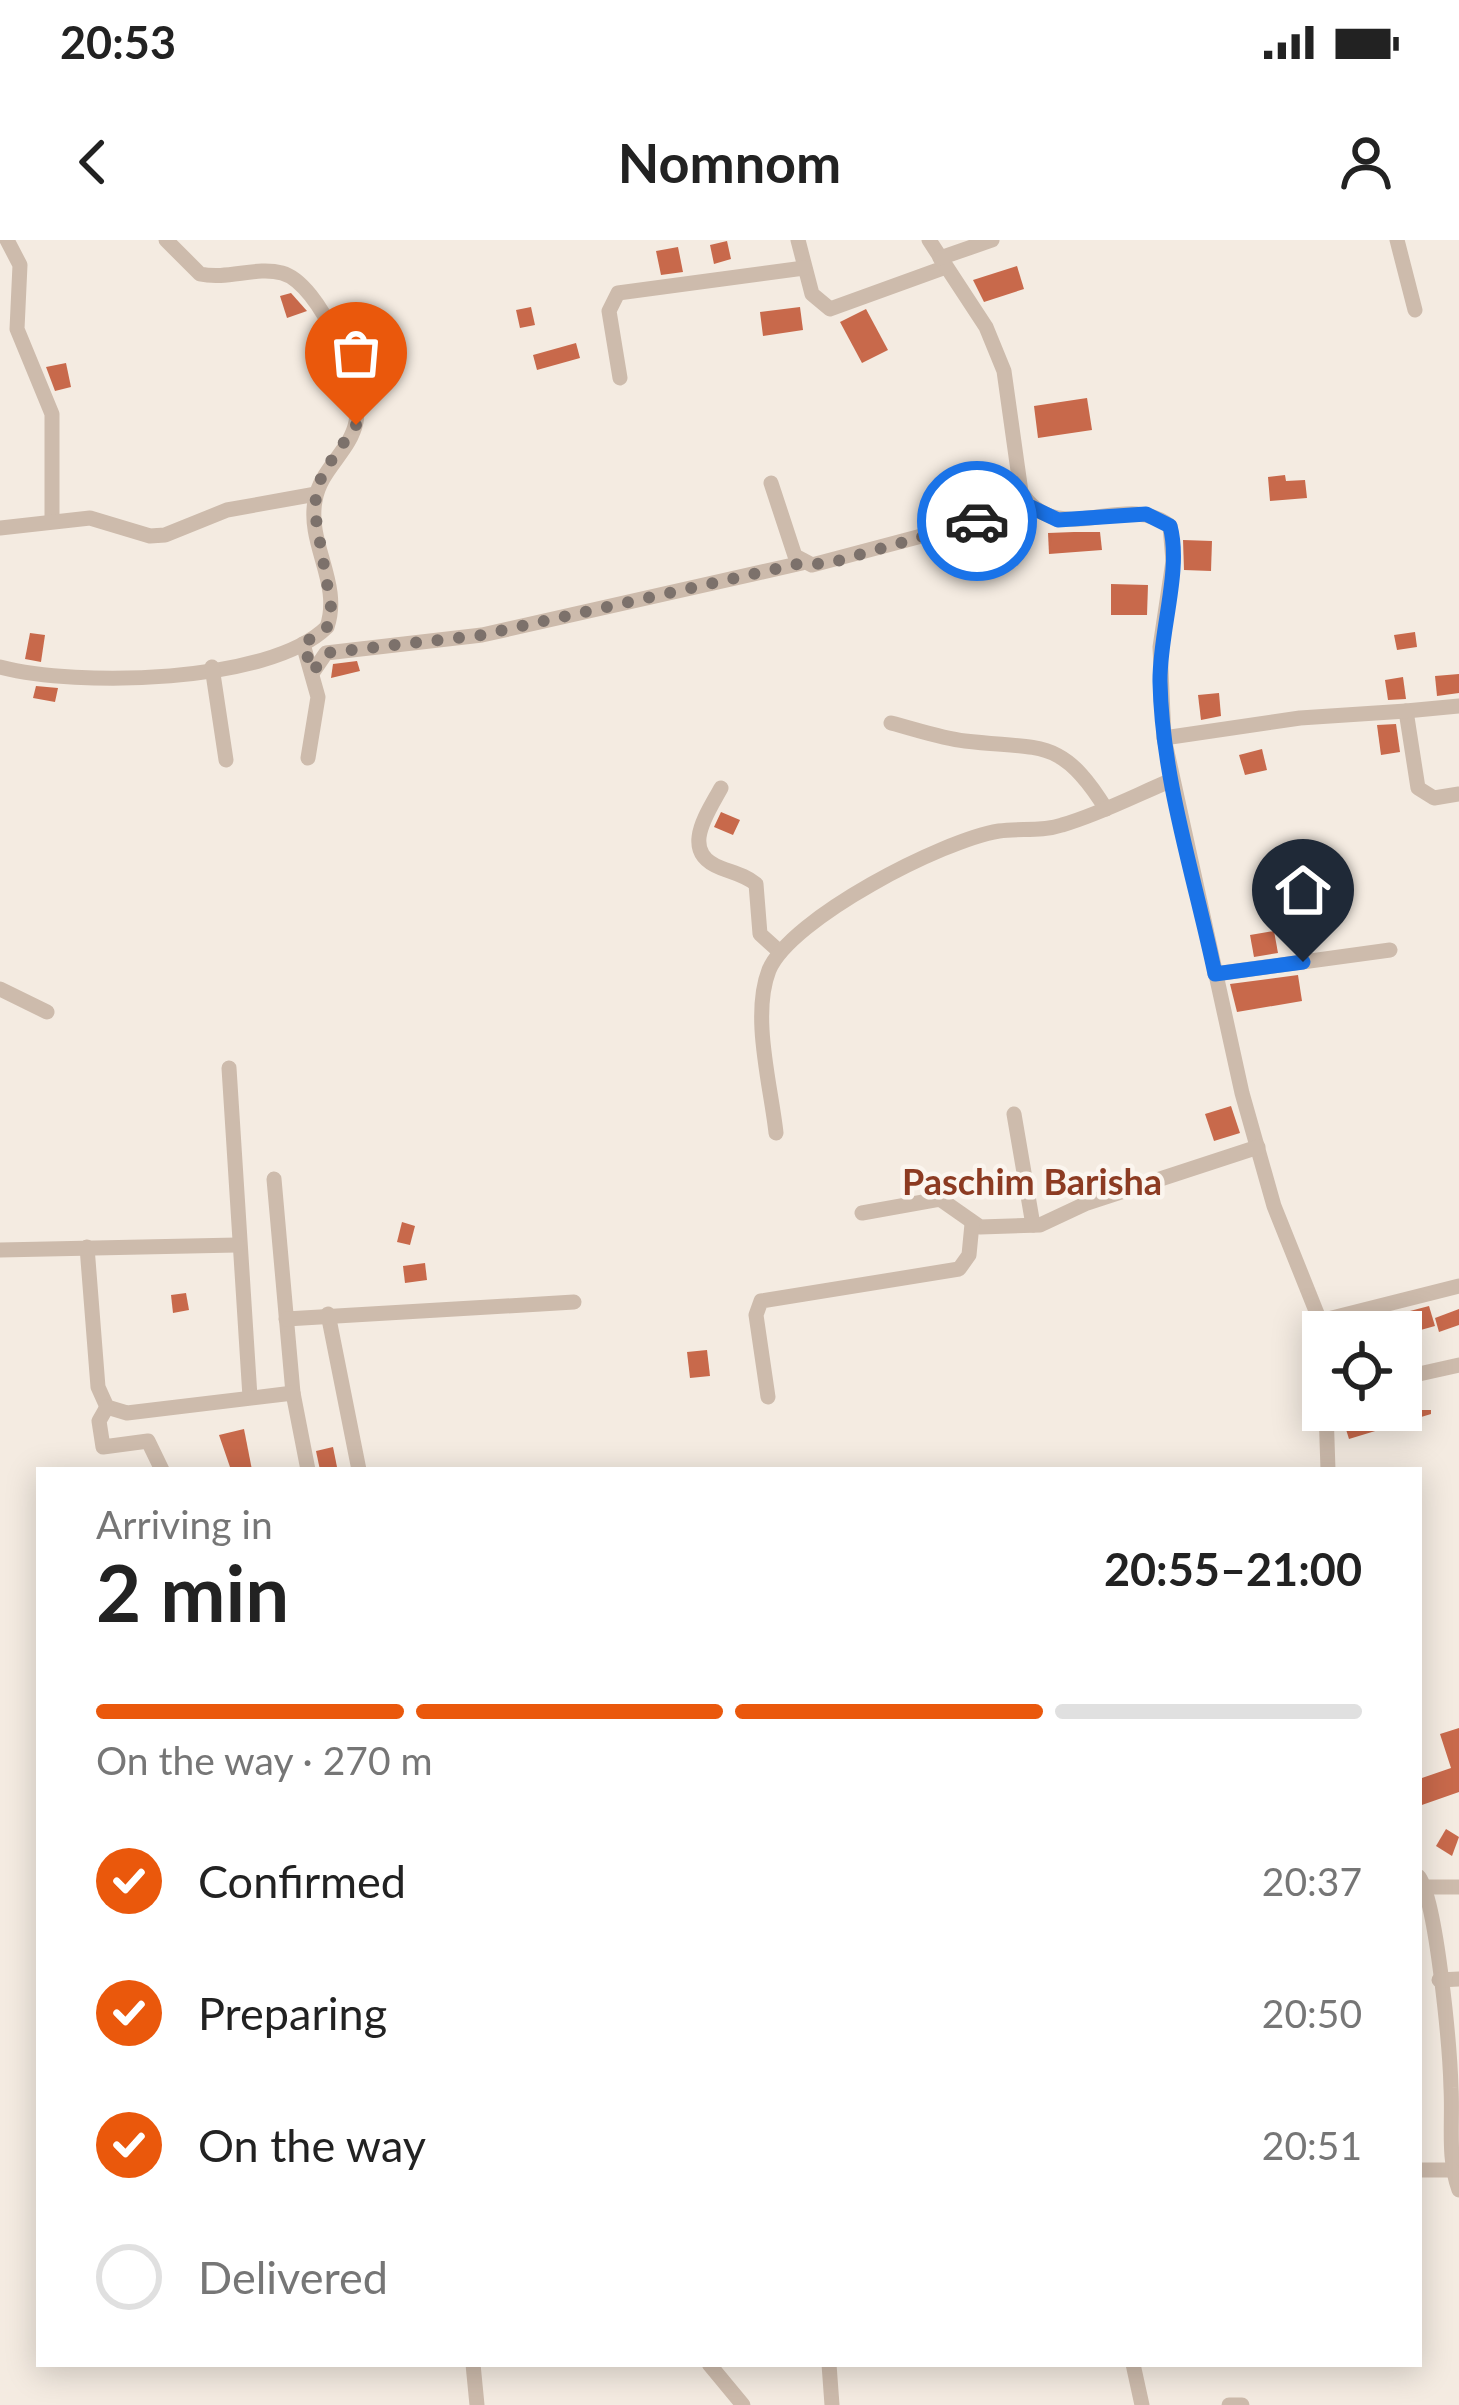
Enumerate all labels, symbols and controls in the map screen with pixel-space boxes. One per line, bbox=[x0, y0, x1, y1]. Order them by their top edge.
text: 20:53 bbox=[60, 15, 176, 69]
icon: back bbox=[60, 129, 126, 195]
icon: person bbox=[1333, 129, 1399, 195]
text: Nomnom bbox=[618, 130, 841, 195]
pin bbox=[305, 302, 407, 425]
icon: bag bbox=[323, 320, 389, 386]
courier bbox=[917, 461, 1037, 581]
icon: car bbox=[944, 488, 1010, 554]
pin bbox=[1252, 839, 1354, 962]
icon: home bbox=[1270, 857, 1336, 923]
district label: Paschim Barisha bbox=[902, 1159, 1162, 1203]
map controls bbox=[1302, 1311, 1422, 1431]
button: locate bbox=[1302, 1311, 1422, 1431]
text: Arriving in bbox=[96, 1501, 273, 1547]
text: 20:55–21:00 bbox=[1104, 1542, 1362, 1596]
text: 2 min bbox=[96, 1545, 289, 1639]
text: On the way · 270 m bbox=[96, 1737, 433, 1783]
icon: check bbox=[96, 1848, 162, 1914]
text: Confirmed bbox=[198, 1854, 406, 1908]
text: 20:37 bbox=[1262, 1858, 1362, 1904]
icon: check bbox=[96, 1980, 162, 2046]
text: Preparing bbox=[198, 1986, 387, 2040]
text: 20:50 bbox=[1262, 1990, 1362, 2036]
icon: check bbox=[96, 2112, 162, 2178]
text: On the way bbox=[198, 2118, 426, 2172]
text: 20:51 bbox=[1262, 2122, 1362, 2168]
text: Delivered bbox=[198, 2250, 388, 2304]

